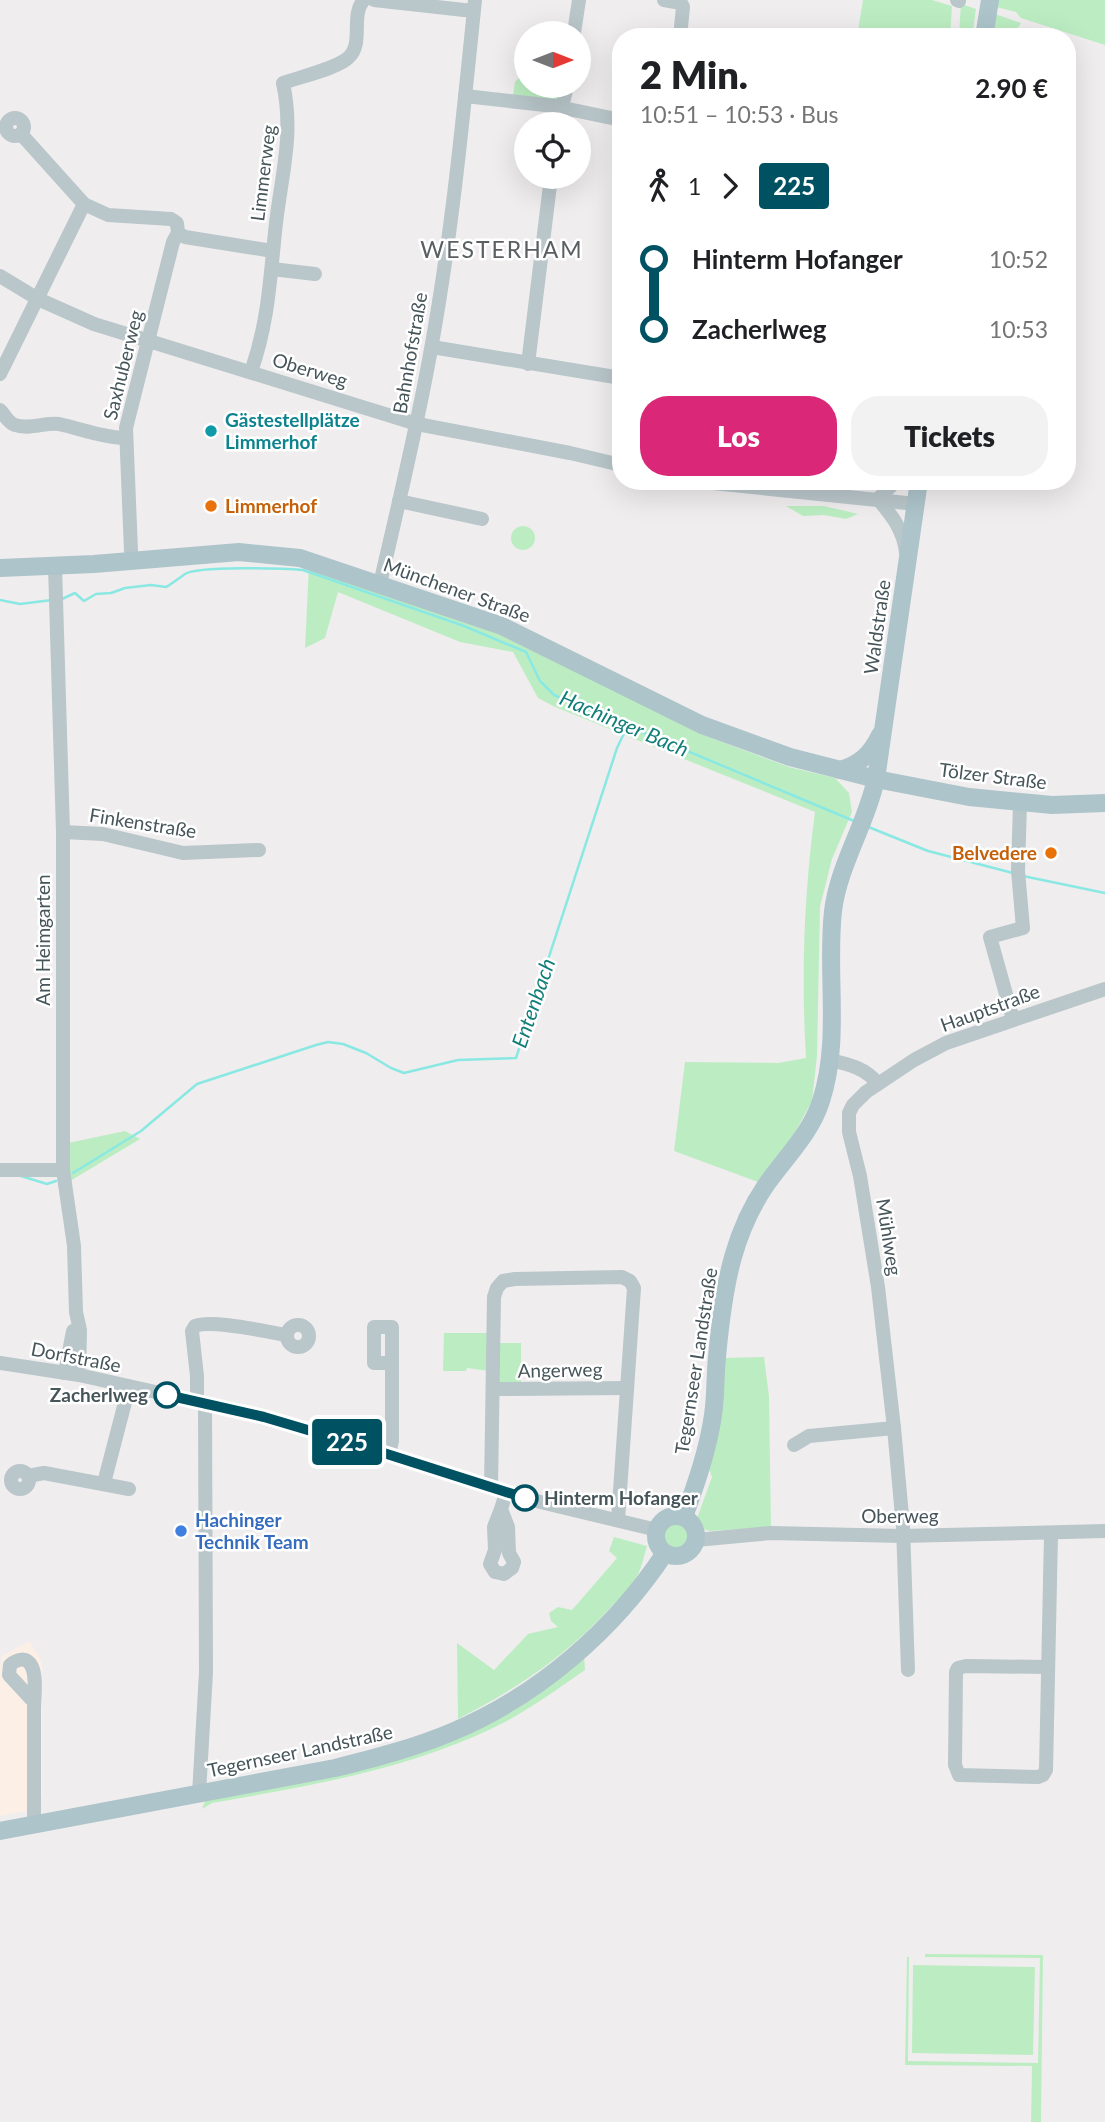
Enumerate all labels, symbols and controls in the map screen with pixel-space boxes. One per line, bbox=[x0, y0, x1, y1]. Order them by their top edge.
north arrow bbox=[514, 21, 592, 98]
map controls bbox=[514, 21, 591, 189]
text: 2 Min. bbox=[640, 51, 748, 97]
text: 2.90 € bbox=[975, 72, 1048, 104]
text: 10:51 – 10:53 · Bus bbox=[640, 100, 839, 128]
button: locate bbox=[514, 112, 591, 189]
street label: Limmerweg bbox=[245, 123, 280, 223]
icon: walk bbox=[640, 167, 678, 205]
icon: forward bbox=[711, 167, 749, 205]
text: 225 bbox=[773, 171, 815, 200]
text: 1 bbox=[688, 172, 701, 200]
district label: WESTERHAM bbox=[420, 235, 584, 263]
text: Hinterm Hofanger bbox=[692, 243, 903, 275]
text: 10:52 bbox=[989, 245, 1048, 273]
street label: Bahnhofstraße bbox=[388, 290, 432, 415]
street label: Saxhuberweg bbox=[98, 307, 147, 422]
text: Zacherlweg bbox=[692, 313, 826, 345]
text: 10:53 bbox=[989, 315, 1048, 343]
street label: Oberweg bbox=[270, 347, 351, 392]
button: Los bbox=[640, 396, 837, 476]
button: Tickets bbox=[851, 396, 1048, 476]
place label: Gästestellplätze Limmerhof bbox=[225, 408, 360, 453]
marker: Gästestellplätze Limmerhof bbox=[203, 423, 219, 439]
place label: Limmerhof bbox=[225, 494, 317, 517]
marker: Limmerhof bbox=[203, 498, 219, 514]
street label: Münchener Straße bbox=[381, 552, 534, 627]
street label: Waldstraße bbox=[858, 578, 895, 676]
water label: Hachinger Bach bbox=[556, 684, 693, 761]
street label: Tölzer Straße bbox=[938, 758, 1048, 794]
street label: Finkenstraße bbox=[88, 803, 198, 842]
place label: Belvedere bbox=[952, 841, 1037, 864]
marker: Belvedere bbox=[1043, 845, 1059, 861]
street label: Am Heimgarten bbox=[31, 874, 54, 1006]
water label: Entenbach bbox=[506, 955, 560, 1050]
street label: Hauptstraße bbox=[937, 979, 1043, 1036]
street label: Mühlweg bbox=[872, 1197, 907, 1277]
street label: Tegernseer Landstraße bbox=[669, 1266, 722, 1456]
street label: Dorfstraße bbox=[29, 1337, 123, 1376]
street label: Angerweg bbox=[517, 1357, 603, 1382]
marker: Zacherlweg bbox=[154, 1382, 180, 1408]
place label: Zacherlweg bbox=[50, 1383, 148, 1406]
line badge: 225 bbox=[307, 1419, 387, 1465]
text: 225 bbox=[326, 1427, 368, 1456]
marker: Hinterm Hofanger bbox=[512, 1485, 538, 1511]
place label: Hinterm Hofanger bbox=[544, 1486, 699, 1509]
street label: Oberweg bbox=[861, 1504, 939, 1527]
place label: Hachinger Technik Team bbox=[195, 1508, 309, 1553]
marker: Hachinger Technik Team bbox=[173, 1523, 189, 1539]
street label: Tegernseer Landstraße bbox=[205, 1720, 395, 1781]

